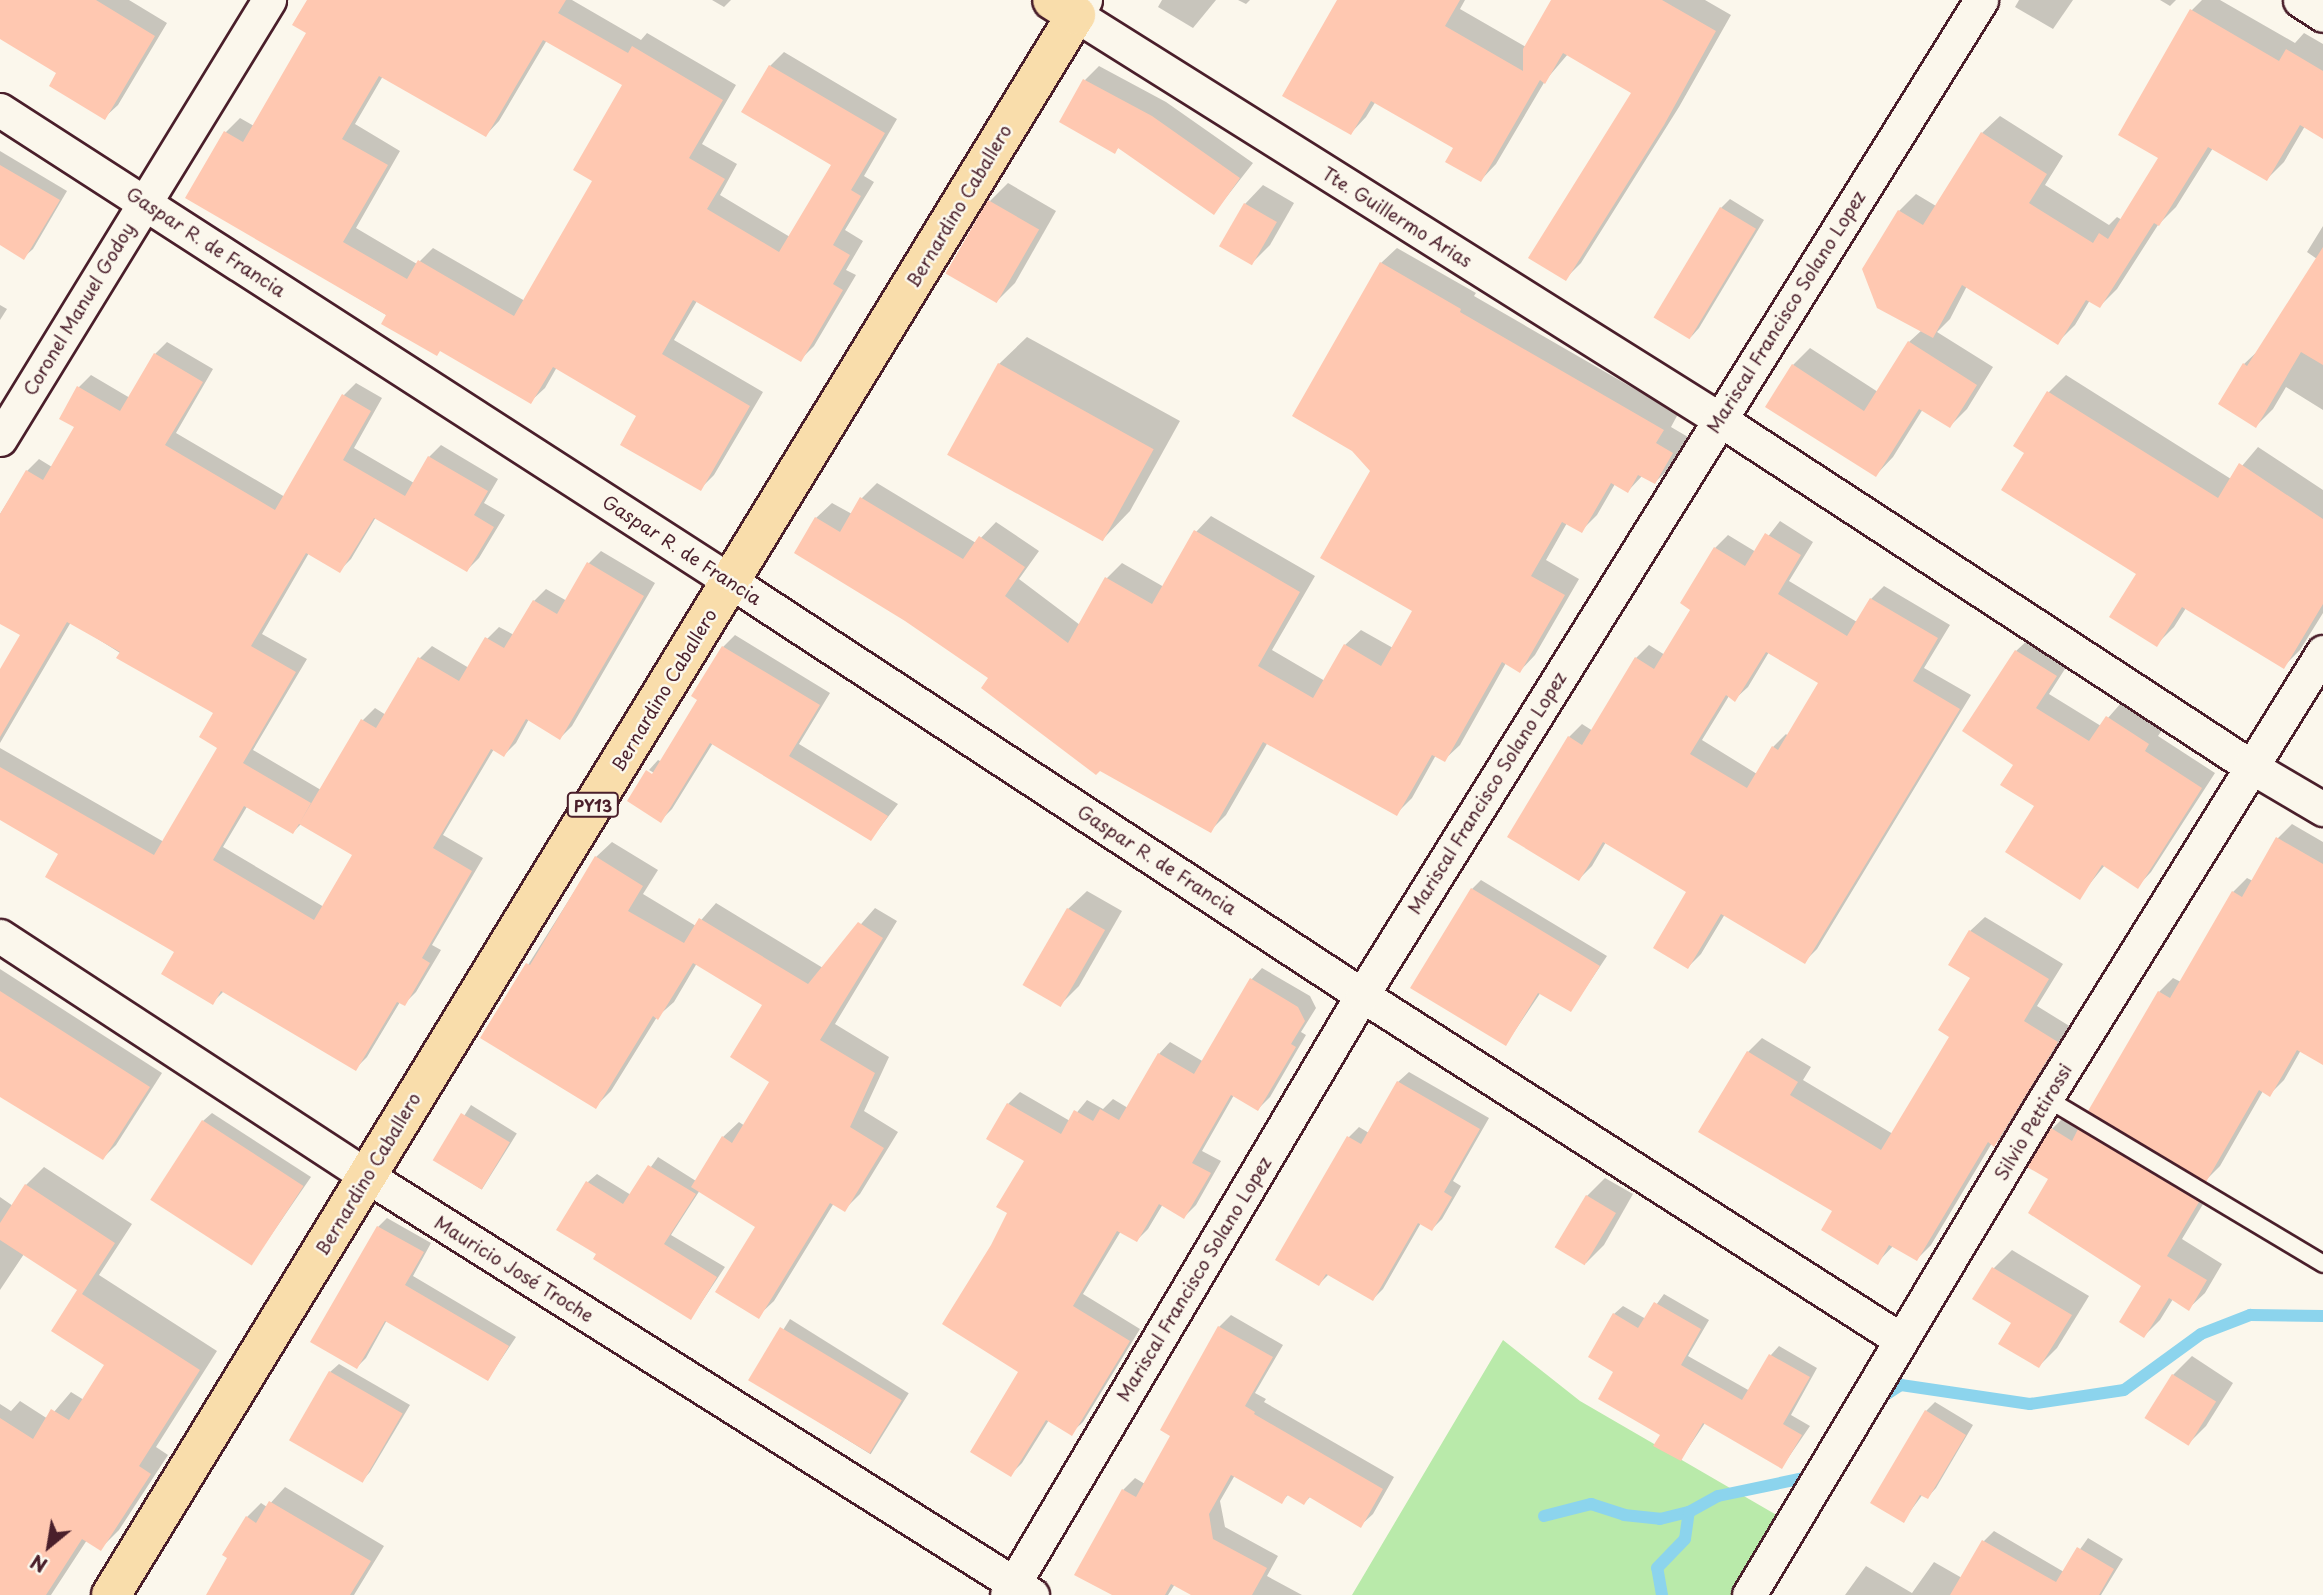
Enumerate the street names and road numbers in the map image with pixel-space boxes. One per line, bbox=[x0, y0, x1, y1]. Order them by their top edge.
street label: Bernardino Caballero bbox=[902, 121, 1016, 291]
street label: Tte. Guillermo Arias bbox=[1318, 162, 1476, 272]
street label: Gaspar R. de Francia bbox=[122, 182, 290, 302]
street label: Mariscal Francisco Solano Lopez bbox=[1702, 187, 1870, 437]
street label: Coronel Manuel Godoy bbox=[18, 218, 140, 400]
street label: Gaspar R. de Francia bbox=[598, 490, 766, 610]
street label: Bernardino Caballero bbox=[607, 605, 721, 775]
street label: Mariscal Francisco Solano Lopez bbox=[1403, 668, 1571, 918]
road number: PY13 bbox=[567, 792, 619, 818]
street label: Gaspar R. de Francia bbox=[1073, 800, 1241, 920]
street label: Silvio Pettirossi bbox=[1990, 1060, 2076, 1184]
street label: Bernardino Caballero bbox=[311, 1089, 425, 1259]
street label: Mariscal Francisco Solano Lopez bbox=[1112, 1153, 1276, 1405]
street label: Mauricio José Troche bbox=[431, 1211, 597, 1327]

